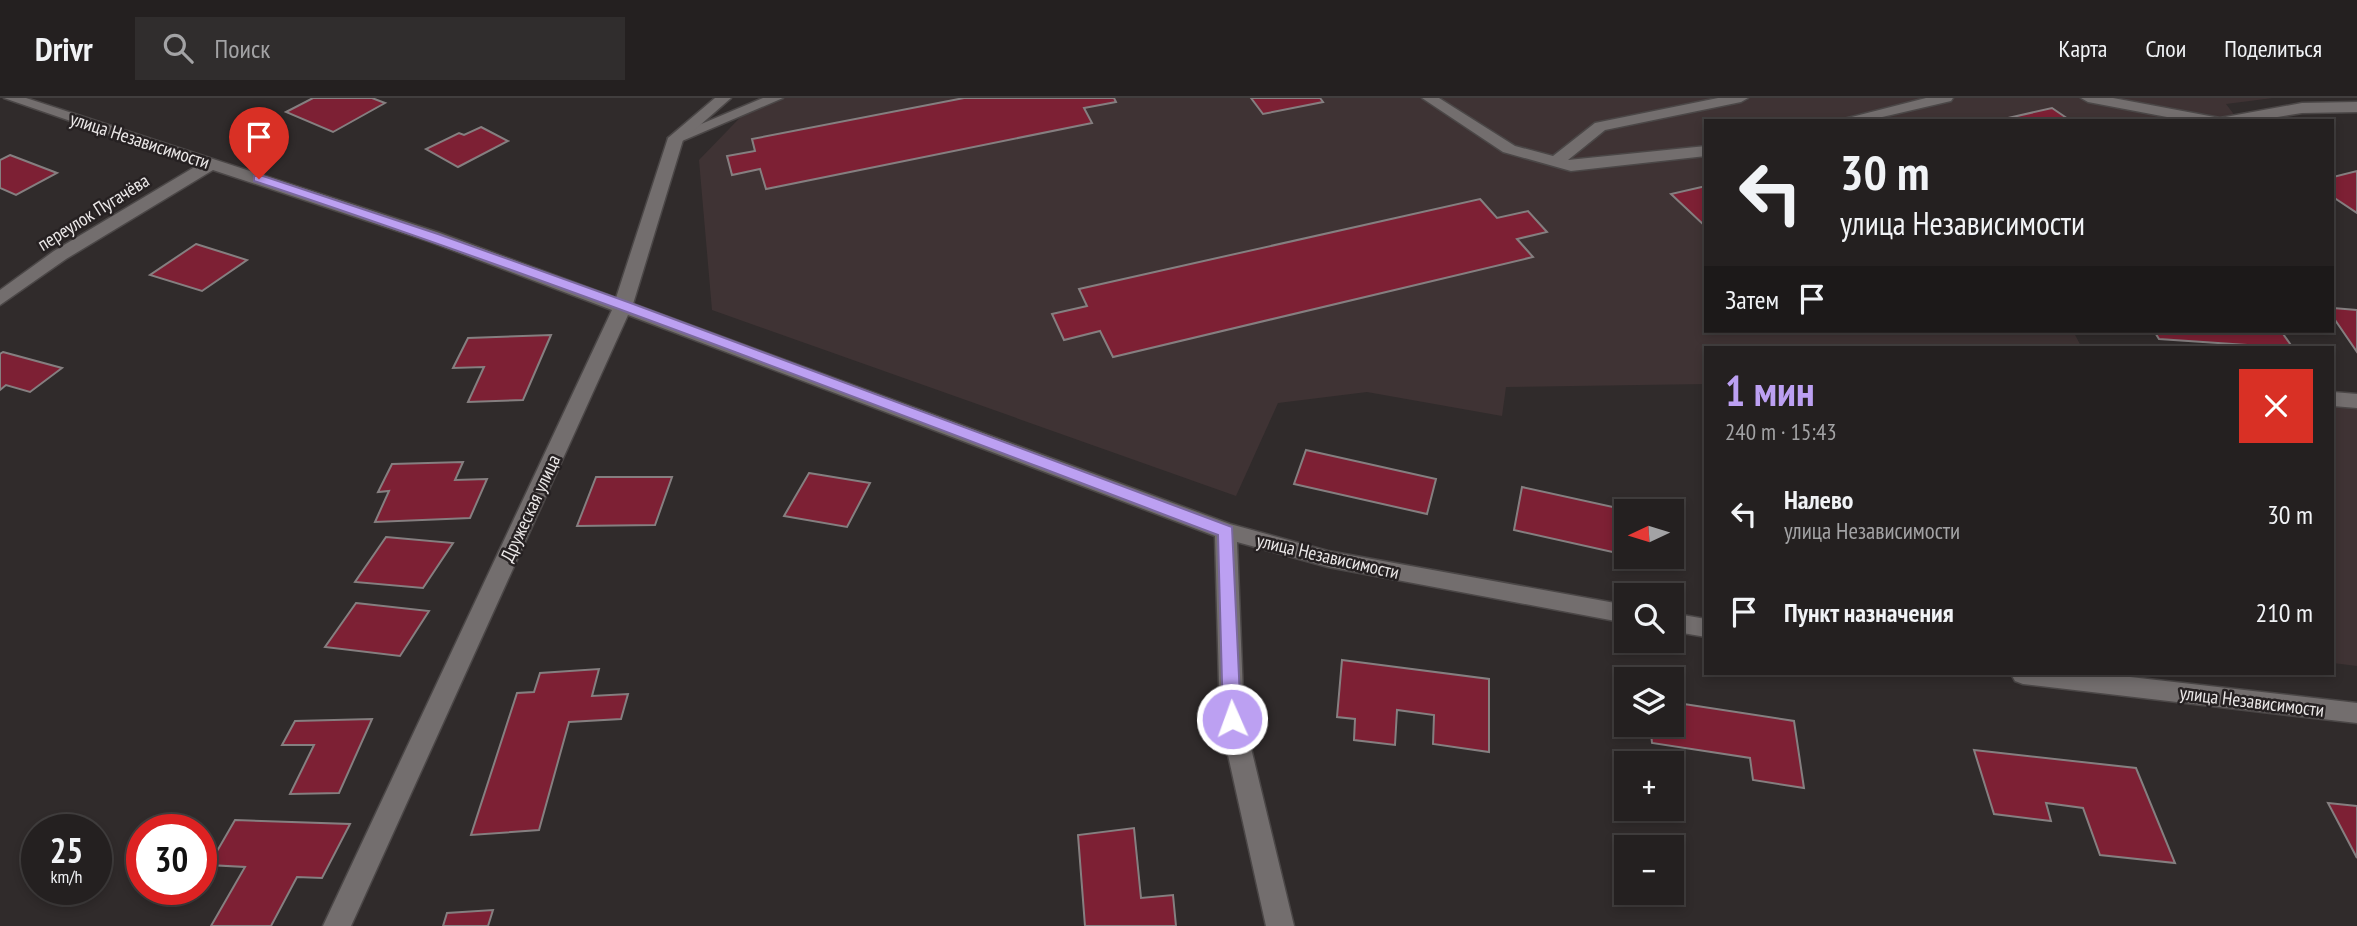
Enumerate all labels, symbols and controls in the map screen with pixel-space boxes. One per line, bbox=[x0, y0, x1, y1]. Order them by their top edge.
search box bbox=[135, 17, 625, 80]
text: Drivr bbox=[35, 27, 93, 70]
icon: search bbox=[159, 29, 197, 67]
text: Поиск bbox=[215, 32, 270, 65]
text: Карта bbox=[2059, 33, 2107, 64]
text: Слои bbox=[2145, 33, 2186, 64]
text: Поделиться bbox=[2224, 33, 2322, 64]
street label: улица Независимости bbox=[67, 106, 213, 174]
pin bbox=[229, 107, 289, 179]
icon: arrive bbox=[240, 118, 278, 156]
text: 30 m bbox=[1840, 140, 1929, 204]
icon: left bbox=[1725, 147, 1816, 238]
street label: переулок Пугачёва bbox=[33, 168, 153, 256]
text: улица Независимости bbox=[1840, 202, 2085, 244]
icon: arrive bbox=[1793, 280, 1831, 318]
text: Затем bbox=[1725, 283, 1779, 316]
text: 1 мин bbox=[1725, 363, 1815, 418]
button: close bbox=[2239, 369, 2313, 443]
text: 240 m · 15:43 bbox=[1725, 417, 1837, 446]
street label: Дружеская улица bbox=[495, 451, 565, 565]
text: Налево bbox=[1784, 483, 1853, 516]
icon: left bbox=[1725, 495, 1763, 533]
text: 30 m bbox=[2267, 498, 2313, 531]
north arrow bbox=[1614, 499, 1684, 569]
map controls bbox=[1614, 499, 1684, 905]
text: улица Независимости bbox=[1784, 516, 1960, 545]
street label: улица Независимости bbox=[1254, 528, 1402, 584]
button: search bbox=[1614, 583, 1684, 653]
icon: arrive bbox=[1725, 593, 1763, 631]
text: Пункт назначения bbox=[1784, 596, 1954, 629]
text: 210 m bbox=[2255, 596, 2313, 629]
button: layers bbox=[1614, 667, 1684, 737]
street label: улица Независимости bbox=[2178, 680, 2326, 722]
position arrow bbox=[1195, 682, 1269, 756]
button: + bbox=[1614, 751, 1684, 821]
speed limit sign: 30 bbox=[126, 814, 217, 905]
text: 25 bbox=[50, 827, 83, 873]
button: − bbox=[1614, 835, 1684, 905]
text: km/h bbox=[51, 865, 82, 888]

